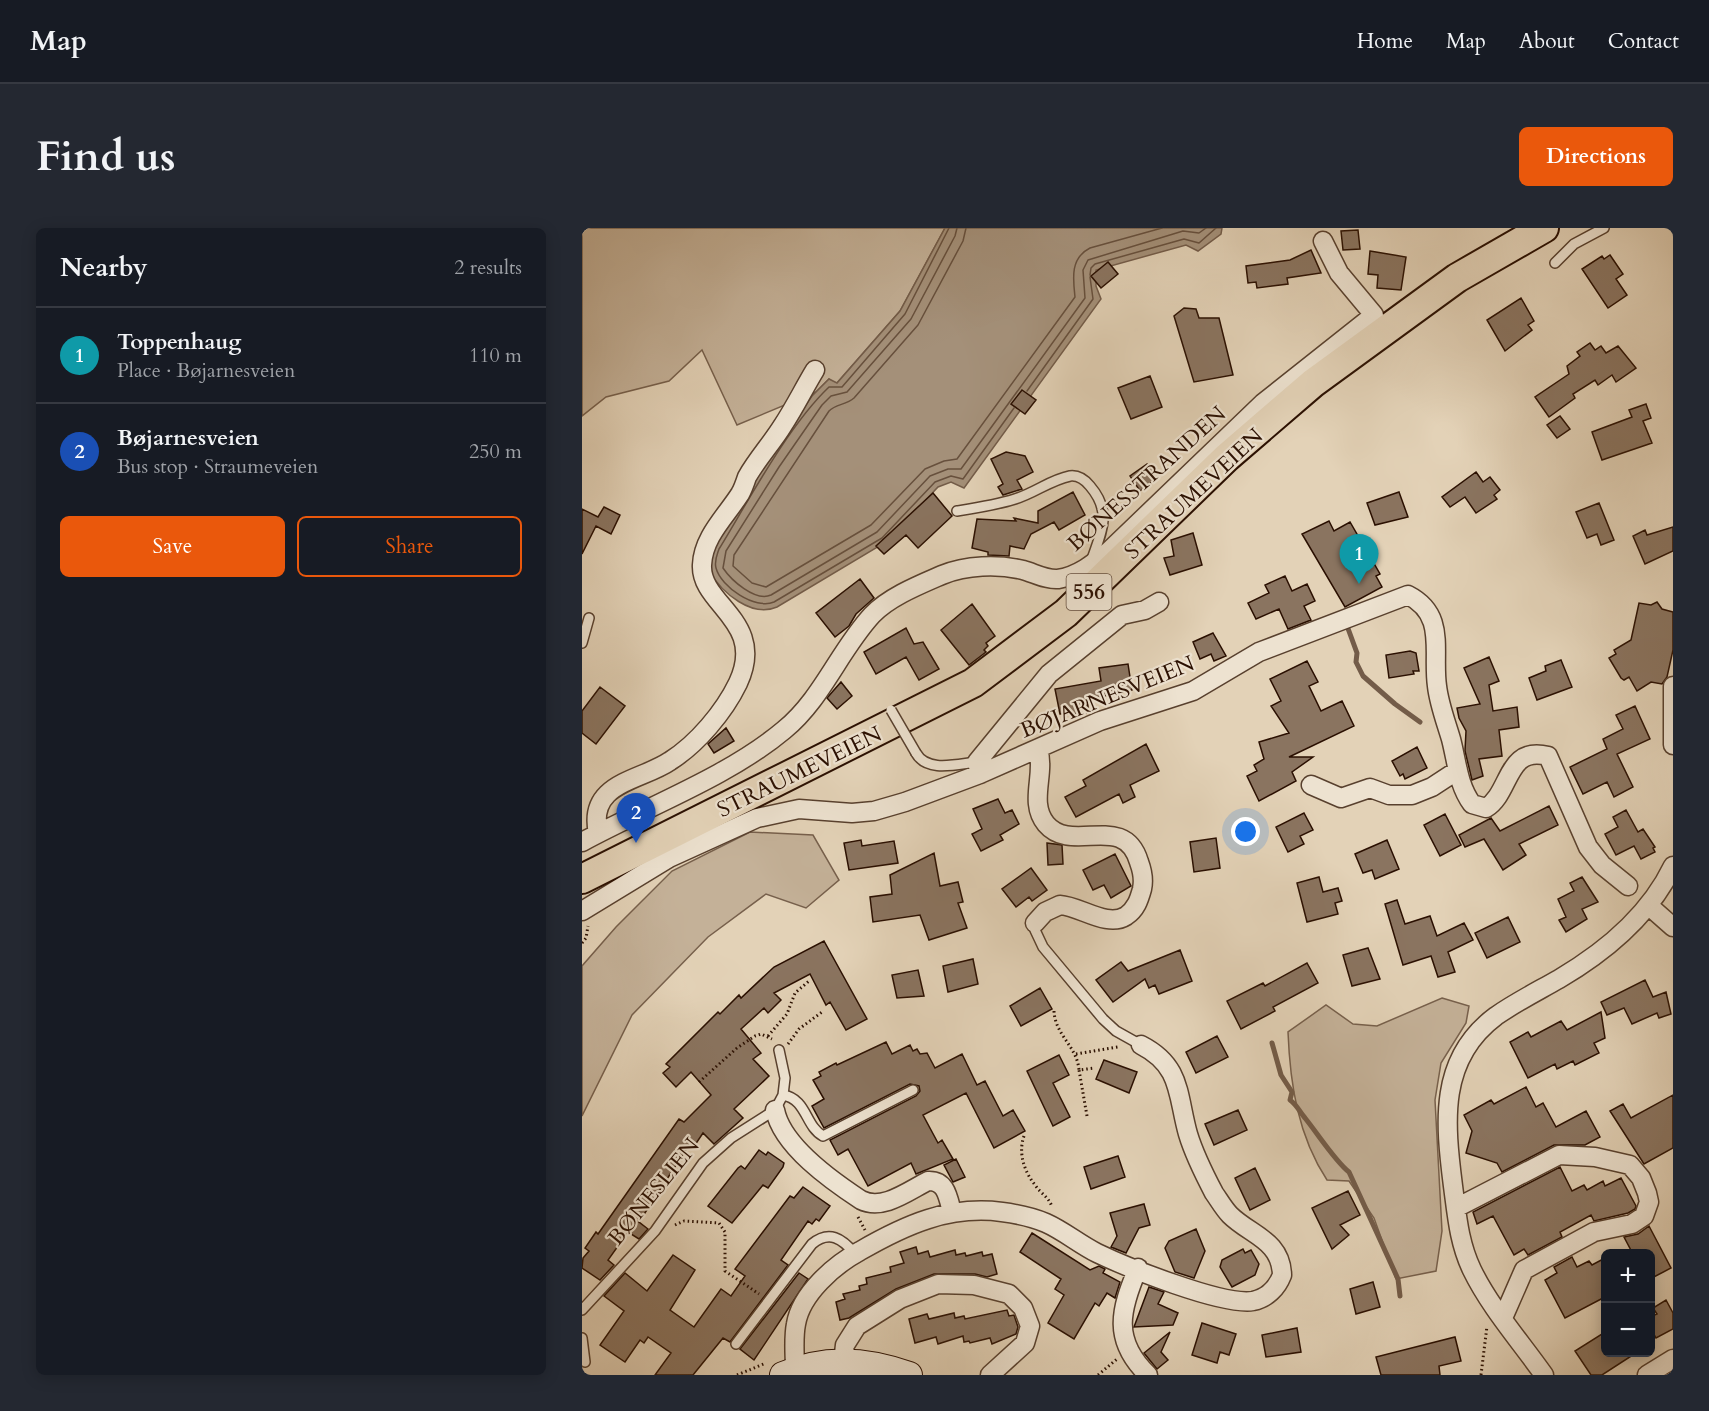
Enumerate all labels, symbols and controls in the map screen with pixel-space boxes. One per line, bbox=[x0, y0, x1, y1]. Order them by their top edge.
text: Map bbox=[30, 22, 87, 60]
text: Home bbox=[1357, 27, 1413, 56]
text: Map bbox=[1446, 27, 1486, 56]
text: About bbox=[1519, 27, 1575, 56]
text: Contact bbox=[1608, 27, 1679, 56]
button: Directions bbox=[1519, 127, 1673, 186]
text: Find us bbox=[36, 128, 176, 185]
text: Nearby bbox=[60, 250, 148, 285]
text: 2 results bbox=[454, 254, 522, 281]
text: Toppenhaug bbox=[117, 327, 242, 357]
text: 1 bbox=[74, 342, 85, 369]
text: 110 m bbox=[469, 342, 522, 369]
text: Place · Bøjarnesveien bbox=[117, 357, 295, 384]
street label: BØNESSTRANDEN bbox=[1061, 399, 1233, 558]
street label: STRAUMEVEIEN bbox=[1118, 421, 1270, 566]
text: Bøjarnesveien bbox=[117, 423, 259, 453]
text: 2 bbox=[74, 438, 85, 465]
text: 250 m bbox=[469, 438, 522, 465]
text: Bus stop · Straumeveien bbox=[117, 453, 318, 480]
button: Save bbox=[60, 516, 285, 577]
button: Share bbox=[297, 516, 522, 577]
pin: 1 bbox=[1340, 534, 1378, 584]
road number: 556 bbox=[1066, 574, 1112, 610]
street label: BØJARNESVEIEN bbox=[1016, 648, 1199, 746]
street label: STRAUMEVEIEN bbox=[712, 719, 887, 825]
pin: 2 bbox=[616, 794, 656, 843]
your location bbox=[1231, 817, 1260, 846]
street label: BØNESLIEN bbox=[601, 1131, 707, 1252]
map controls bbox=[1601, 1249, 1655, 1357]
button: + bbox=[1601, 1249, 1655, 1303]
button: − bbox=[1601, 1303, 1655, 1357]

